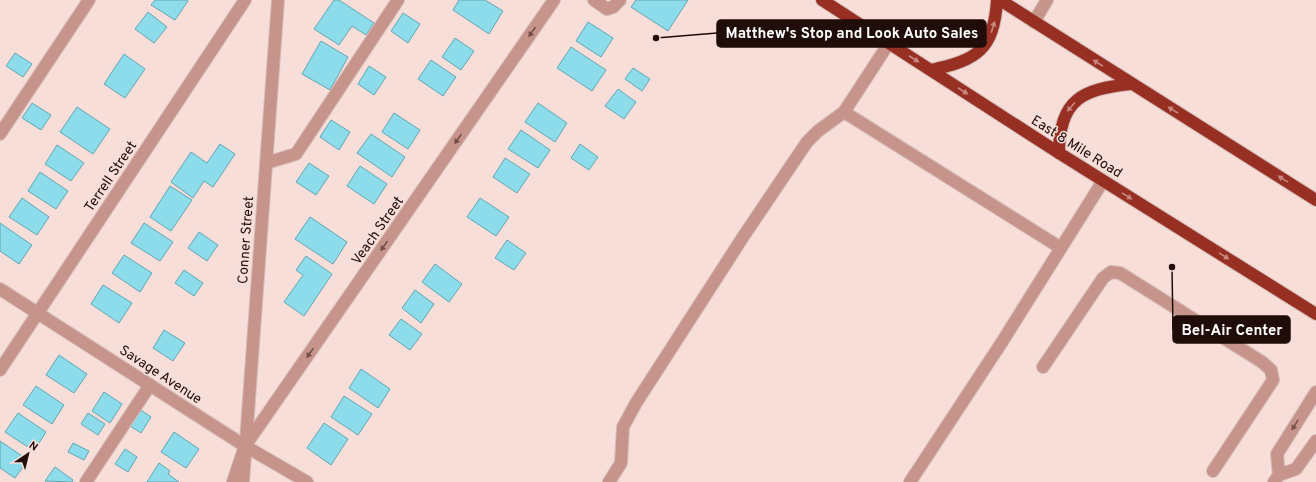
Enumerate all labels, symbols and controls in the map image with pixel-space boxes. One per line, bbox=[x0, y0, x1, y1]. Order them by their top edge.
callout: Matthew's Stop and Look Auto Sales bbox=[717, 20, 986, 47]
one-way arrow bbox=[990, 21, 996, 33]
text: Matthew's Stop and Look Auto Sales bbox=[726, 25, 978, 44]
one-way arrow bbox=[528, 27, 536, 37]
one-way arrow bbox=[909, 55, 919, 63]
one-way arrow bbox=[1092, 60, 1104, 67]
one-way arrow bbox=[958, 87, 968, 95]
one-way arrow bbox=[1066, 102, 1076, 112]
one-way arrow bbox=[1167, 107, 1179, 114]
street label: East 8 Mile Road bbox=[1027, 112, 1125, 182]
one-way arrow bbox=[454, 134, 462, 144]
street label: Terrell Street bbox=[81, 138, 141, 215]
one-way arrow bbox=[1277, 176, 1289, 183]
one-way arrow bbox=[1121, 192, 1133, 199]
street label: Veach Street bbox=[348, 193, 408, 268]
street label: Conner Street bbox=[235, 196, 258, 285]
one-way arrow bbox=[380, 241, 388, 251]
one-way arrow bbox=[1219, 252, 1229, 260]
callout: Bel-Air Center bbox=[1173, 316, 1290, 343]
text: Bel-Air Center bbox=[1181, 322, 1283, 341]
street label: Savage Avenue bbox=[116, 342, 205, 408]
one-way arrow bbox=[306, 348, 314, 358]
one-way arrow bbox=[1291, 420, 1299, 430]
north arrow bbox=[8, 434, 48, 474]
text: N bbox=[26, 439, 40, 455]

